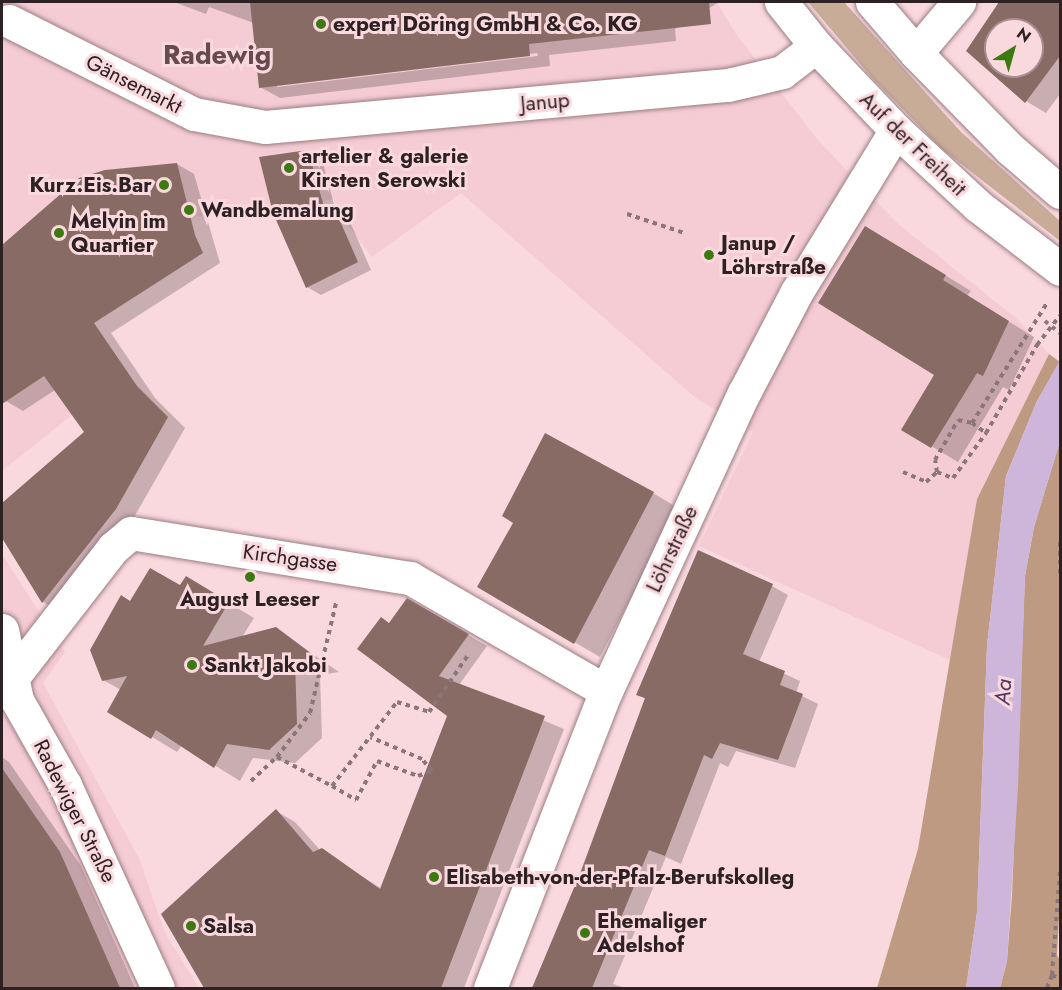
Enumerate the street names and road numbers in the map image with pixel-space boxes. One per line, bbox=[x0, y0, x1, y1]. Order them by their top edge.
street label: Gänsemarkt bbox=[82, 49, 186, 119]
street label: Janup bbox=[519, 87, 571, 117]
street label: Auf der Freiheit bbox=[854, 87, 972, 201]
street label: Löhrstraße bbox=[641, 502, 703, 596]
street label: Kirchgasse bbox=[241, 539, 339, 577]
street label: Radewiger Straße bbox=[28, 735, 122, 887]

